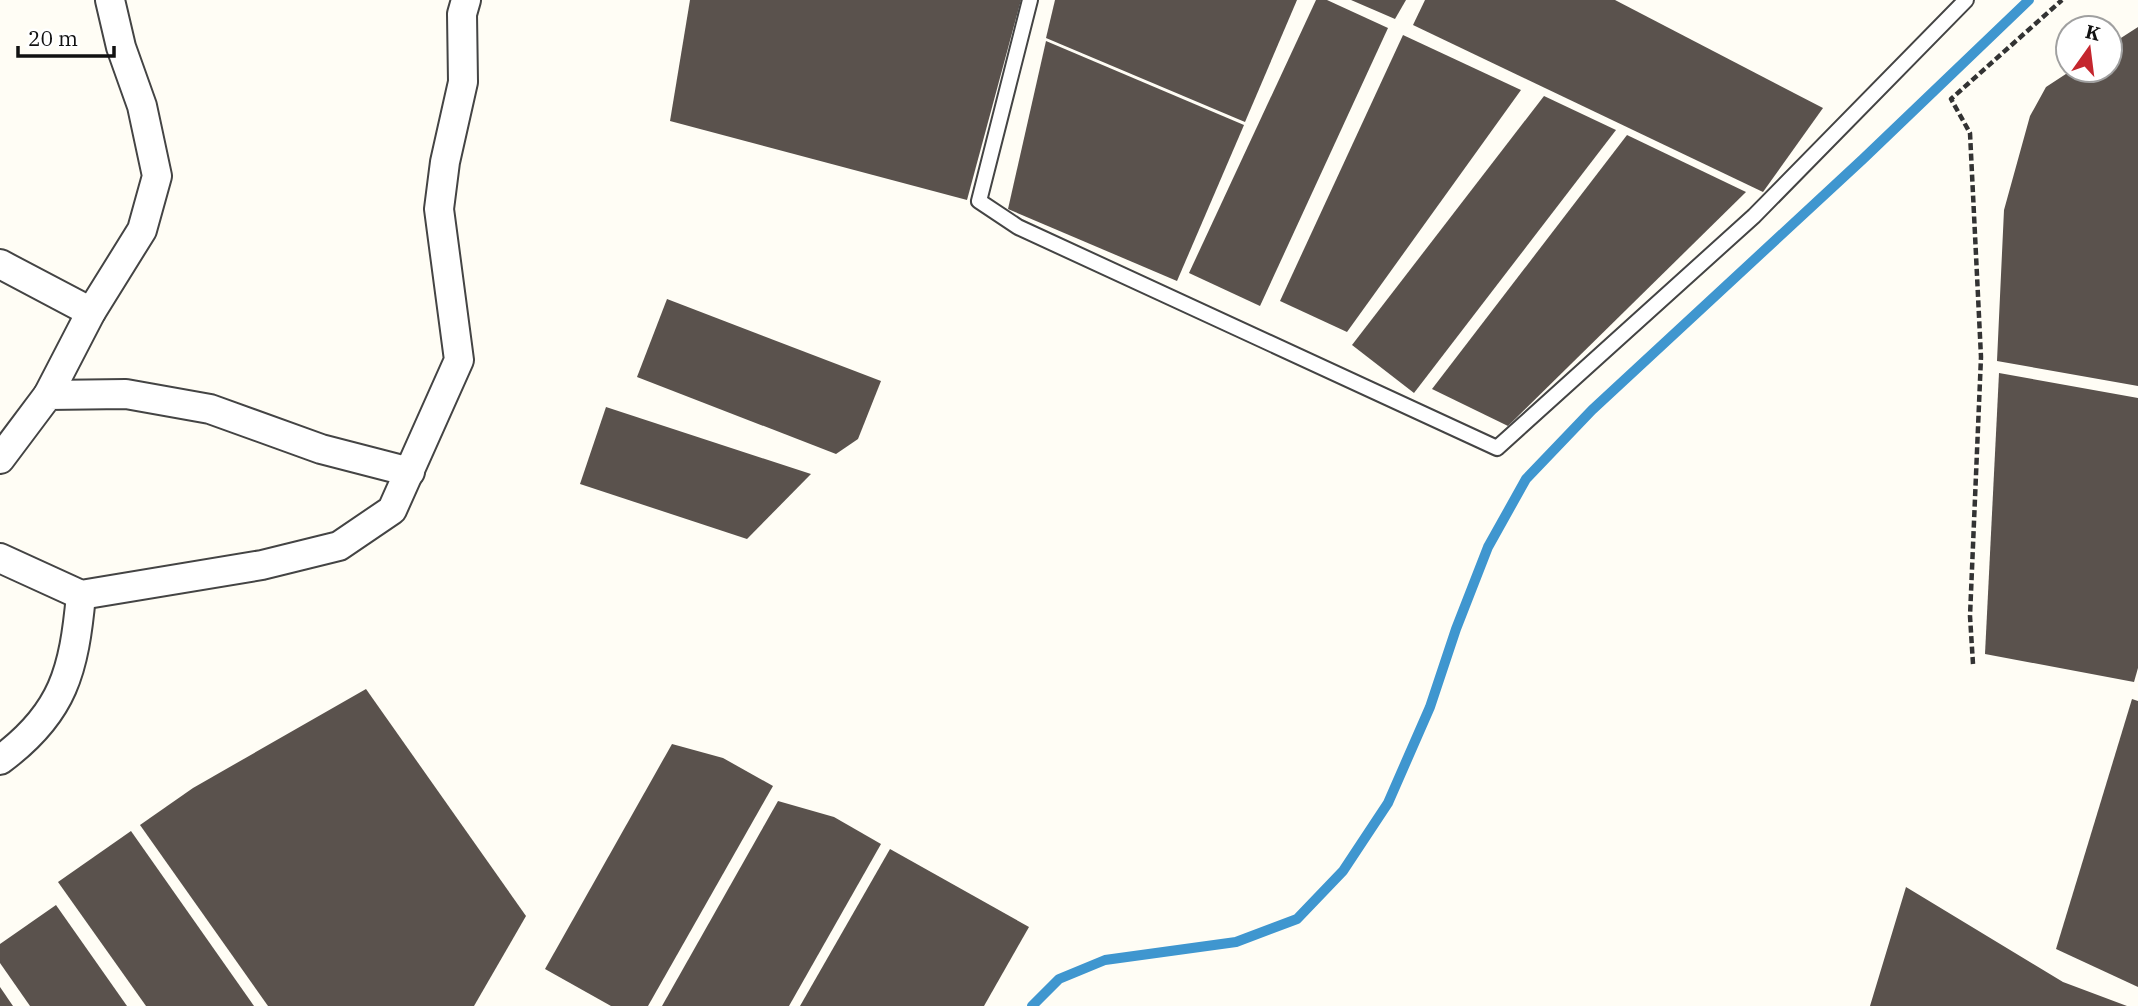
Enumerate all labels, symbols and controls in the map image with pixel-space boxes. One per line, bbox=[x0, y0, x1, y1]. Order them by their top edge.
scale bar bbox=[18, 14, 114, 58]
north arrow bbox=[2054, 14, 2124, 84]
text: K bbox=[2083, 19, 2103, 46]
text: 20 m bbox=[28, 24, 78, 52]

